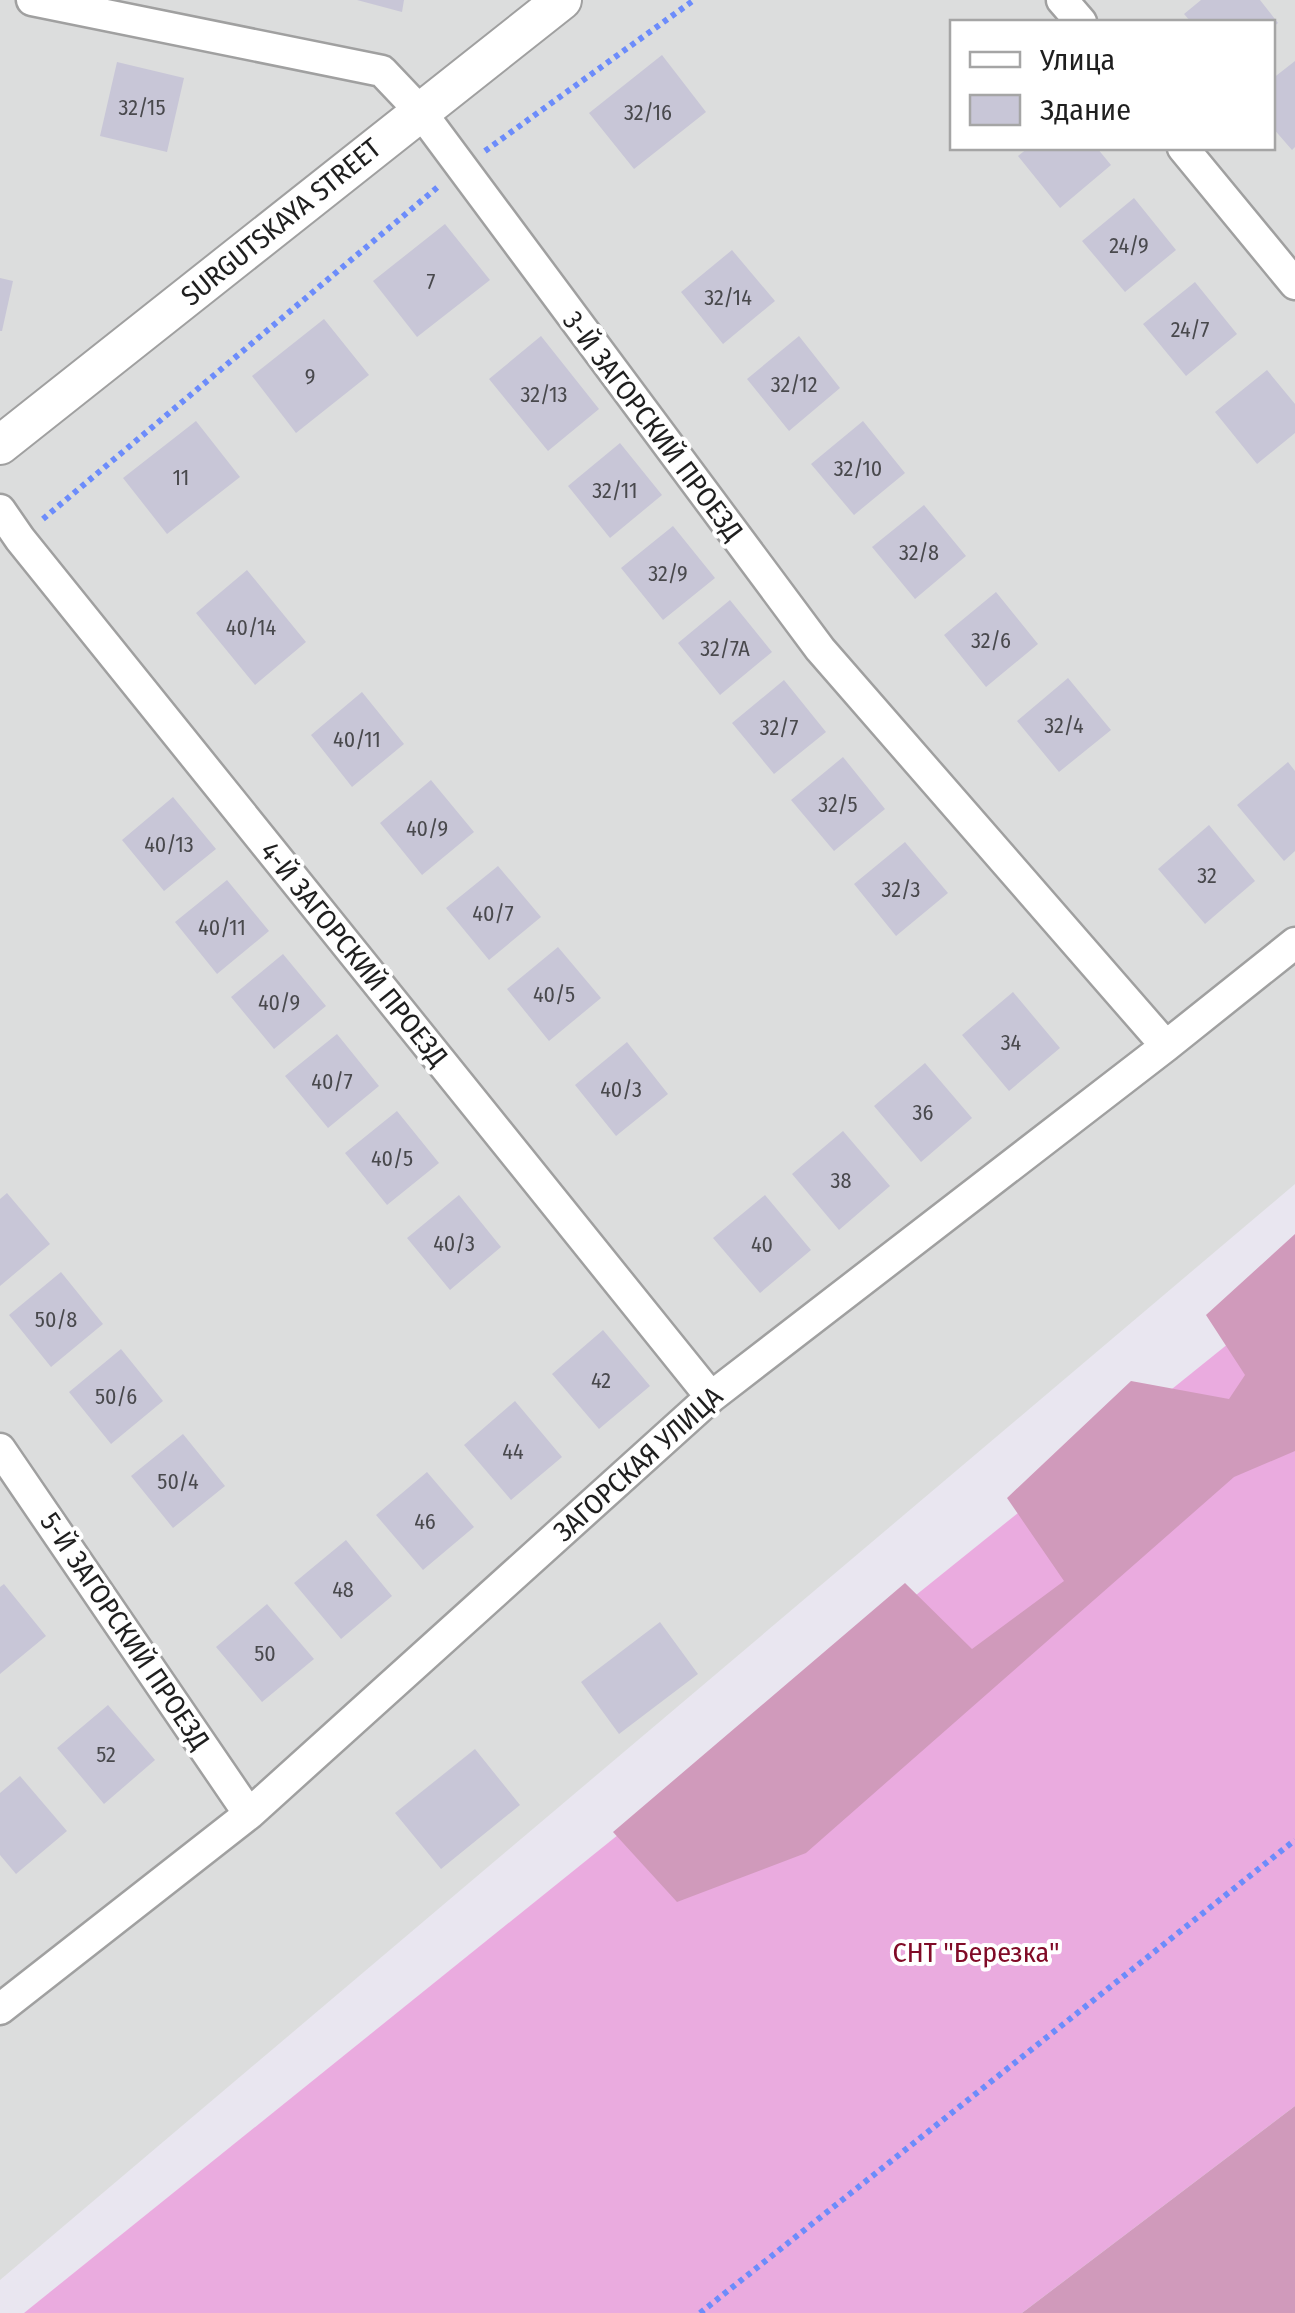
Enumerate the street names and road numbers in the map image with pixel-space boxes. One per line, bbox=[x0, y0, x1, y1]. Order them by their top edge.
street label: SURGUTSKAYA STREET bbox=[175, 131, 387, 313]
street label: 3-Й ЗАГОРСКИЙ ПРОЕЗД bbox=[556, 305, 750, 547]
street label: 4-Й ЗАГОРСКИЙ ПРОЕЗД bbox=[253, 835, 455, 1073]
street label: ЗАГОРСКАЯ УЛИЦА bbox=[547, 1380, 729, 1548]
street label: 5-Й ЗАГОРСКИЙ ПРОЕЗД bbox=[33, 1506, 217, 1756]

